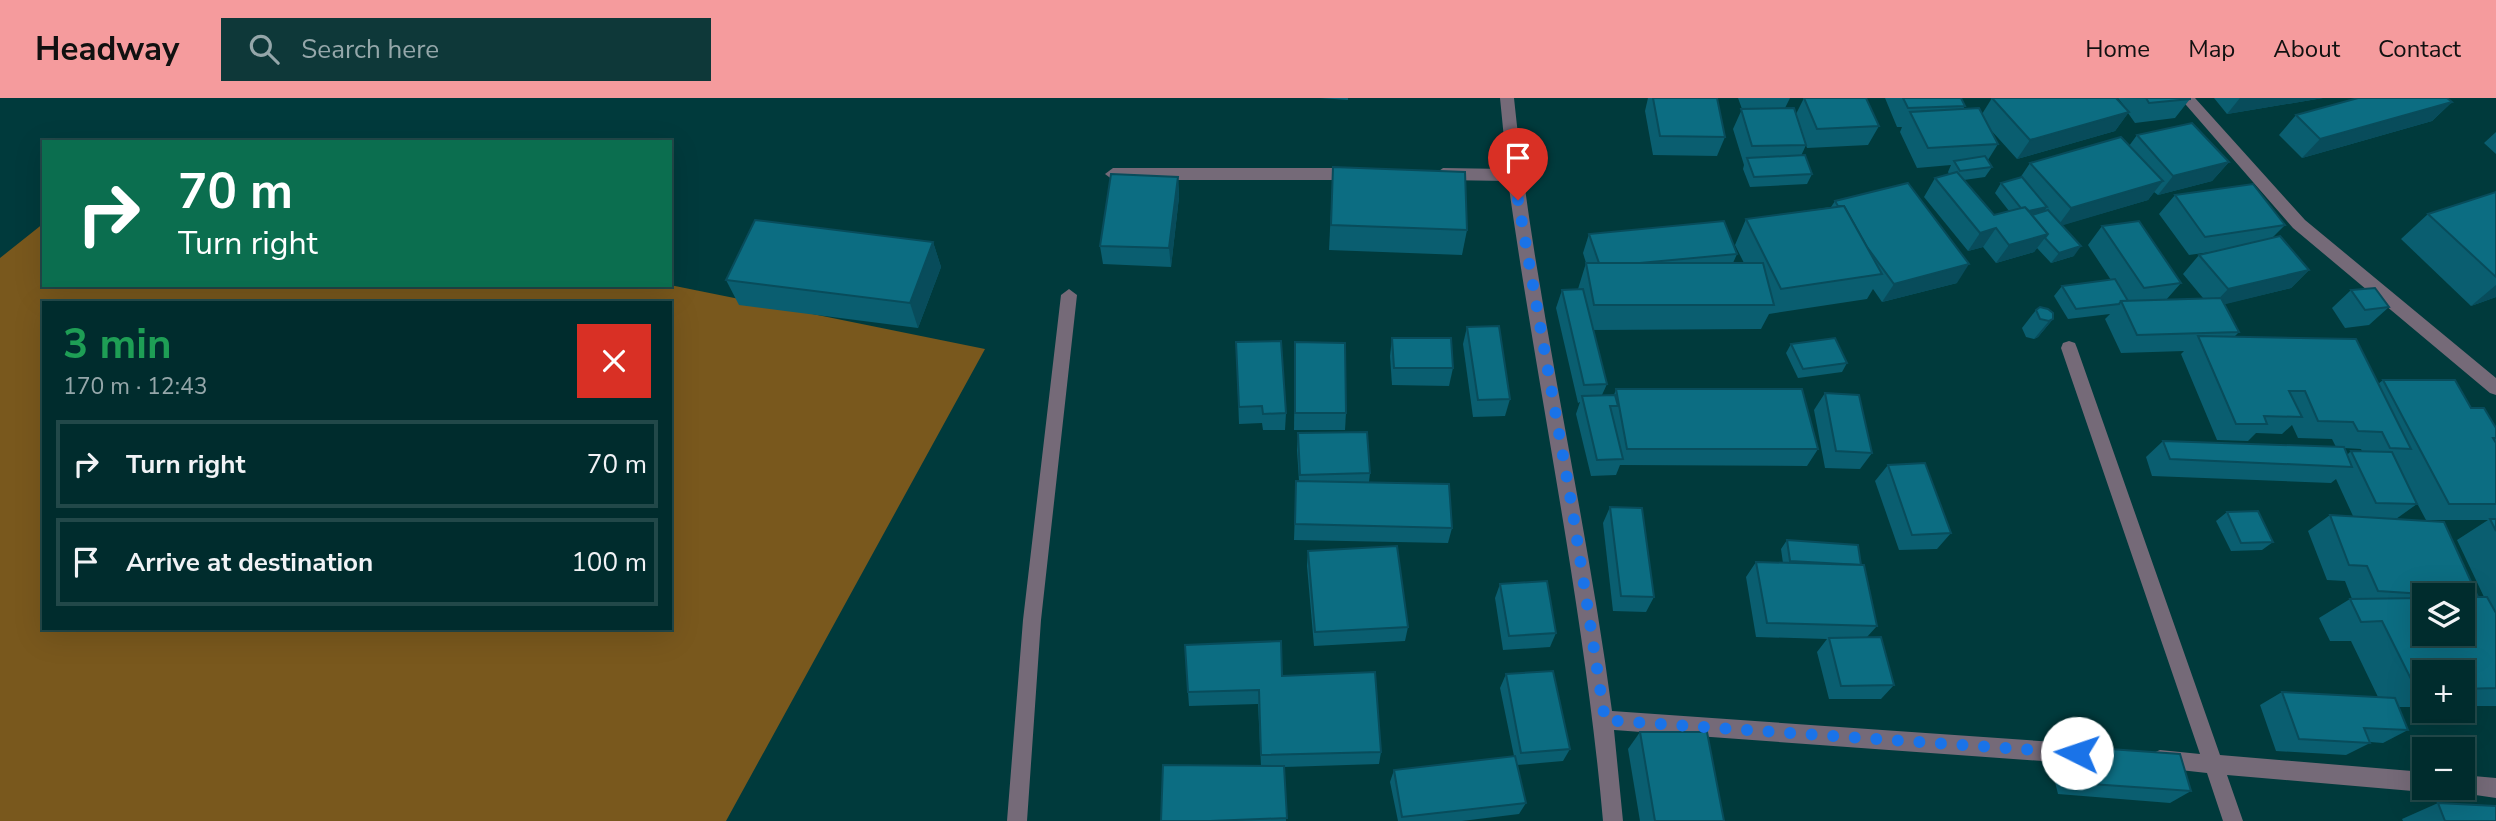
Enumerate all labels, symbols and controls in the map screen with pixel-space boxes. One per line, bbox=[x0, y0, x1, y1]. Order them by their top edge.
search box bbox=[221, 18, 711, 81]
text: Headway bbox=[35, 27, 179, 72]
icon: search bbox=[245, 30, 283, 68]
text: Search here bbox=[301, 32, 439, 67]
text: Home bbox=[2085, 33, 2150, 65]
text: Map bbox=[2188, 33, 2235, 65]
text: About bbox=[2273, 33, 2340, 65]
text: Contact bbox=[2378, 33, 2461, 65]
pin bbox=[1488, 128, 1548, 200]
icon: arrive bbox=[1499, 139, 1537, 177]
text: 70 m bbox=[178, 158, 293, 225]
icon: right bbox=[63, 168, 154, 259]
text: Turn right bbox=[178, 222, 318, 265]
text: 3 min bbox=[63, 316, 172, 373]
button: close bbox=[577, 324, 651, 398]
text: 170 m · 12:43 bbox=[63, 371, 208, 402]
icon: right bbox=[67, 445, 105, 483]
text: Turn right bbox=[126, 447, 245, 482]
text: 70 m bbox=[587, 447, 647, 482]
icon: arrive bbox=[67, 543, 105, 581]
text: Arrive at destination bbox=[126, 545, 373, 580]
text: 100 m bbox=[571, 545, 647, 580]
map controls bbox=[2412, 583, 2475, 800]
button: layers bbox=[2412, 583, 2475, 646]
button: + bbox=[2412, 660, 2475, 723]
position arrow bbox=[2040, 716, 2114, 790]
button: − bbox=[2412, 737, 2475, 800]

